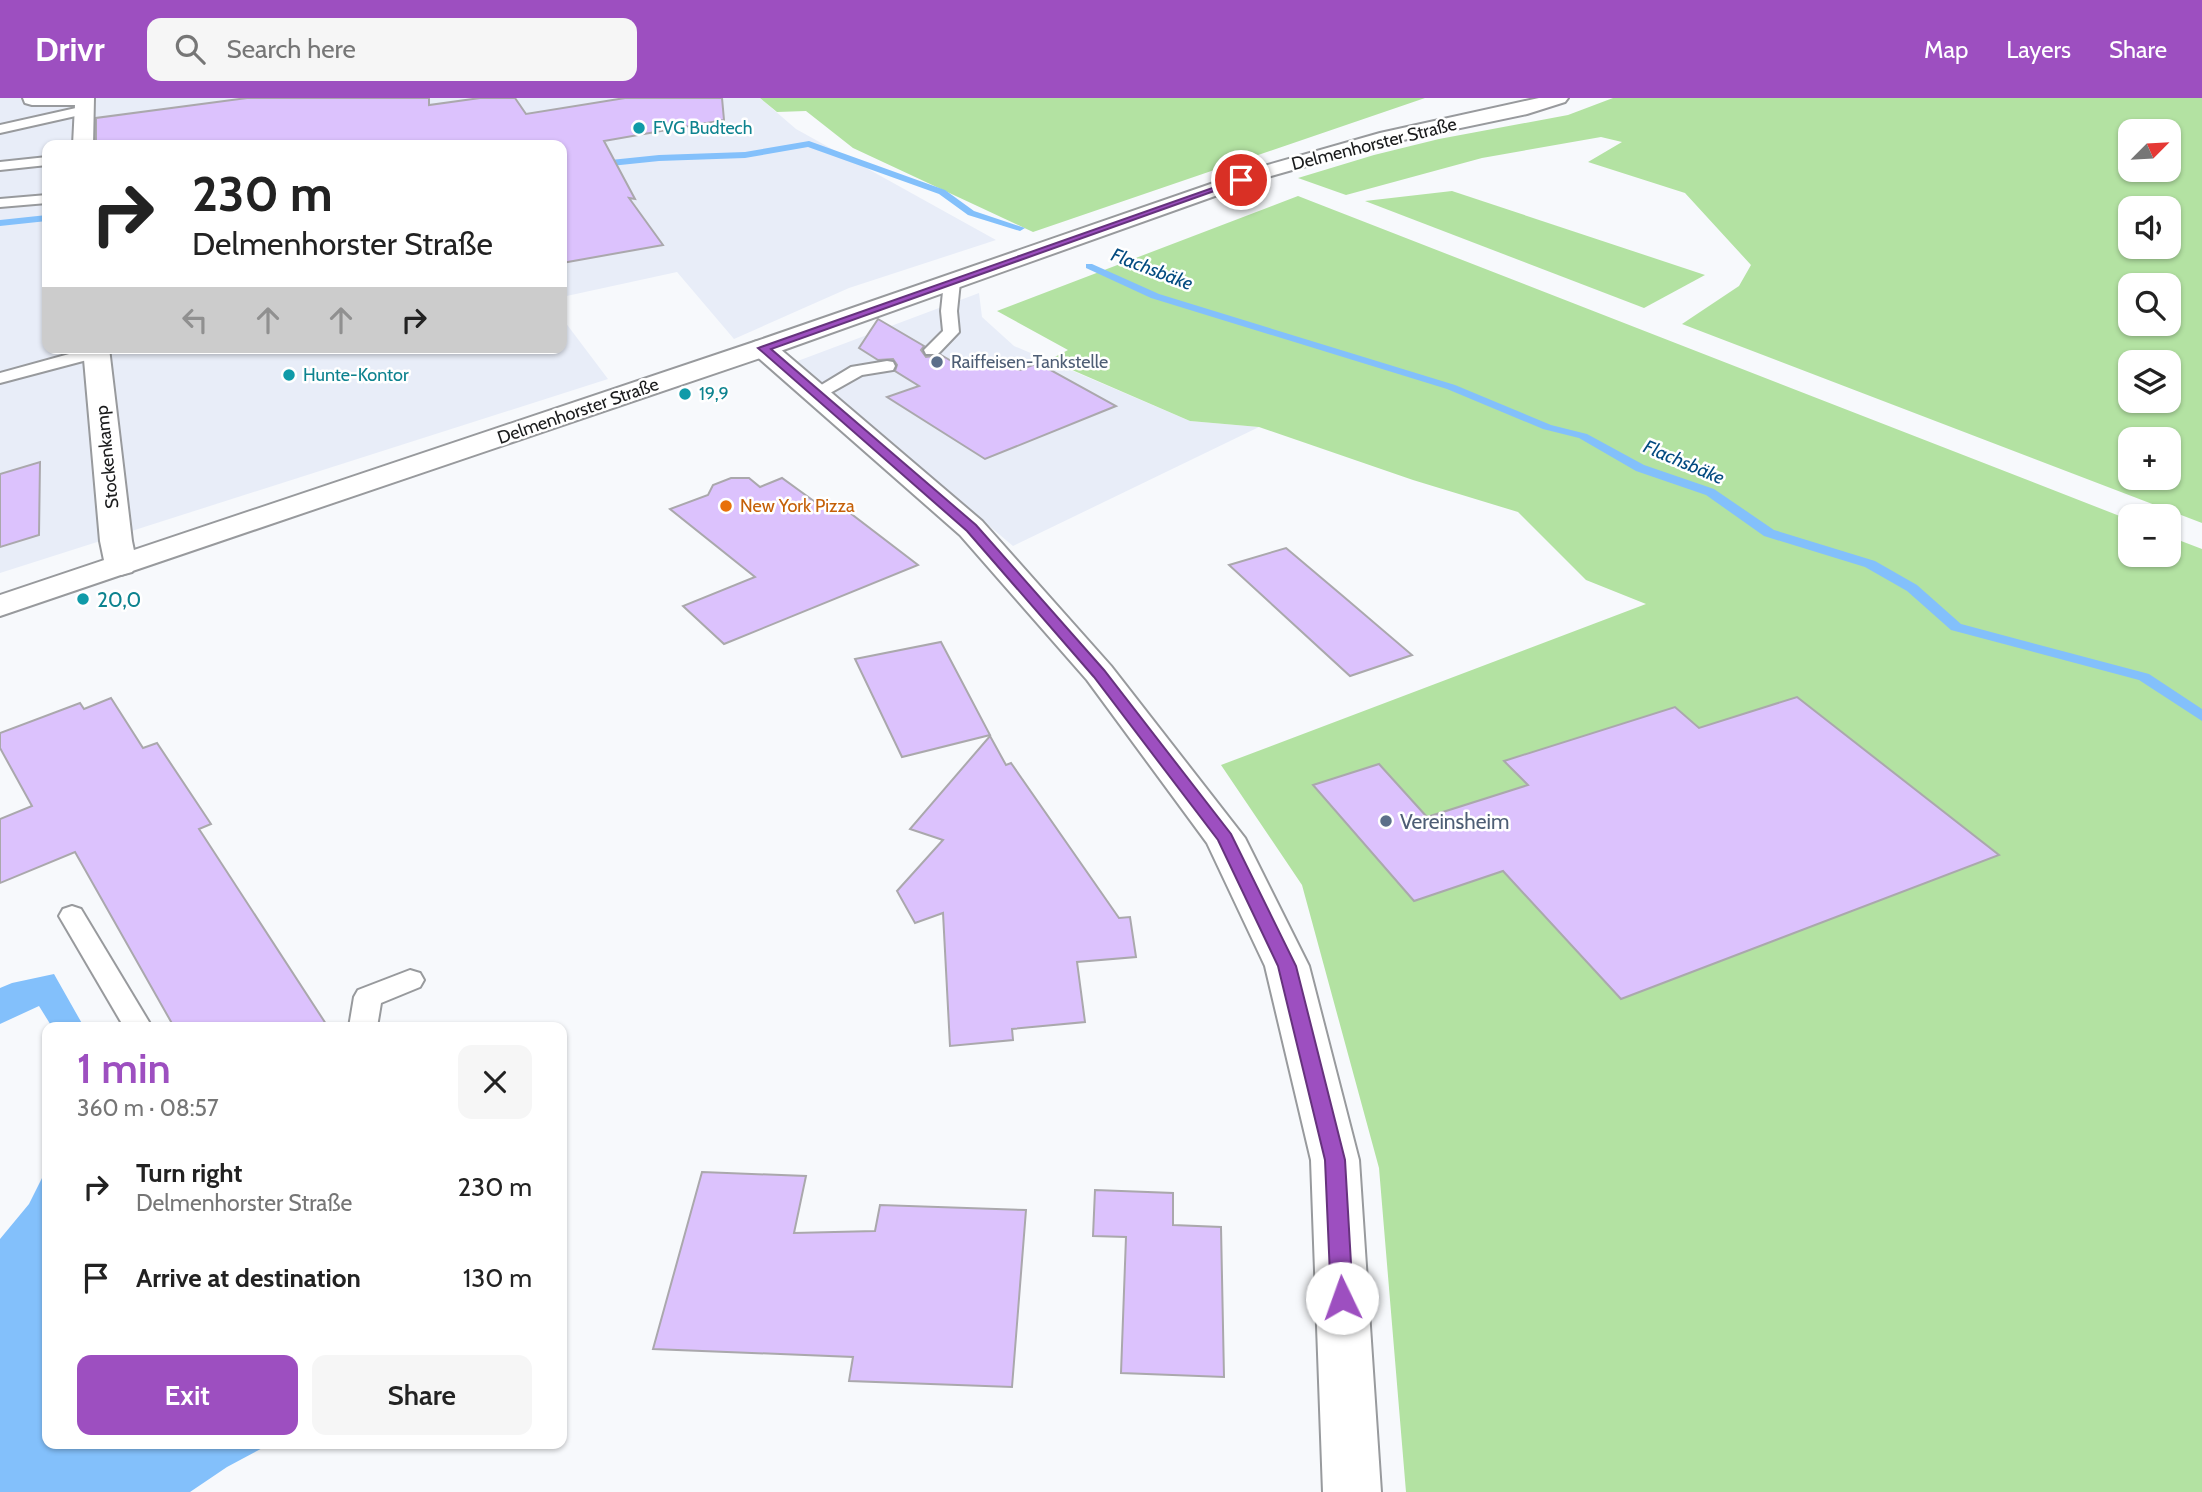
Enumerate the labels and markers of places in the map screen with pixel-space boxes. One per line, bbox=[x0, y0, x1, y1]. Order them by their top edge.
place label: FVG Budtech bbox=[653, 117, 753, 139]
marker: FVG Budtech bbox=[631, 120, 647, 136]
pin bbox=[1211, 150, 1271, 210]
place label: Raiffeisen-Tankstelle bbox=[951, 351, 1108, 373]
marker: Raiffeisen-Tankstelle bbox=[929, 354, 945, 370]
place label: Hunte-Kontor bbox=[303, 364, 409, 386]
marker: Hunte-Kontor bbox=[281, 367, 297, 383]
place label: 19,9 bbox=[699, 383, 729, 405]
marker: 19,9 bbox=[677, 386, 693, 402]
place label: New York Pizza bbox=[740, 495, 855, 517]
marker: New York Pizza bbox=[718, 498, 734, 514]
place label: 20,0 bbox=[97, 587, 141, 612]
marker: 20,0 bbox=[75, 591, 91, 607]
place label: Vereinsheim bbox=[1400, 809, 1509, 834]
marker: Vereinsheim bbox=[1378, 813, 1394, 829]

